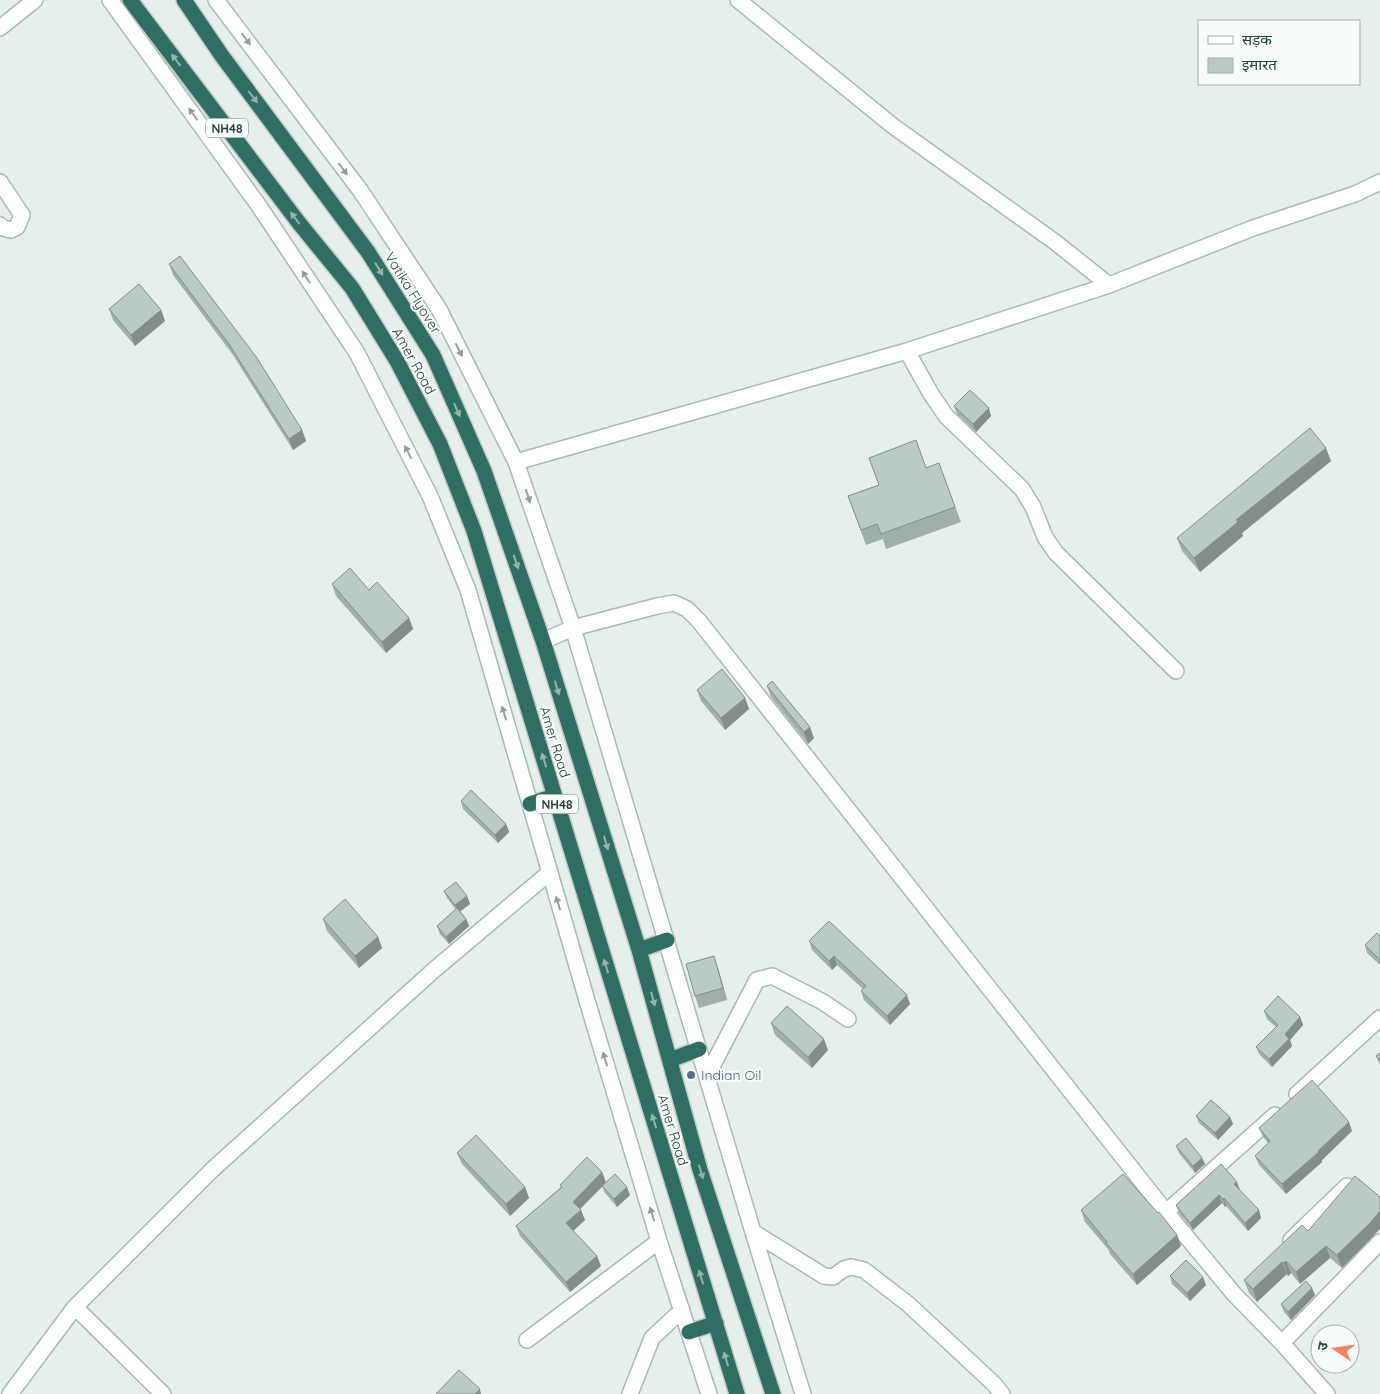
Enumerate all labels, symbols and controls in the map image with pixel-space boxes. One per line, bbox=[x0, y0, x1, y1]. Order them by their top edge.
legend bbox=[1198, 20, 1360, 85]
text: सड़क bbox=[1242, 30, 1272, 49]
one-way arrow bbox=[240, 32, 251, 45]
one-way arrow bbox=[170, 54, 181, 67]
text: इमारत bbox=[1242, 55, 1277, 74]
one-way arrow bbox=[247, 90, 258, 103]
one-way arrow bbox=[188, 107, 198, 121]
road number: NH48 bbox=[206, 119, 248, 138]
one-way arrow bbox=[338, 162, 349, 175]
one-way arrow bbox=[290, 211, 300, 225]
street label: Vatika Flyover bbox=[381, 249, 446, 338]
one-way arrow bbox=[374, 262, 383, 275]
one-way arrow bbox=[301, 270, 310, 283]
street label: Amer Road bbox=[388, 324, 440, 398]
one-way arrow bbox=[455, 342, 463, 357]
one-way arrow bbox=[454, 403, 462, 417]
one-way arrow bbox=[404, 445, 412, 459]
one-way arrow bbox=[525, 489, 532, 504]
one-way arrow bbox=[512, 554, 520, 569]
one-way arrow bbox=[554, 681, 562, 696]
street label: Amer Road bbox=[536, 704, 574, 780]
one-way arrow bbox=[500, 705, 508, 720]
one-way arrow bbox=[539, 753, 547, 768]
road number: NH48 bbox=[536, 794, 578, 814]
one-way arrow bbox=[602, 836, 610, 851]
one-way arrow bbox=[553, 896, 561, 911]
one-way arrow bbox=[602, 958, 610, 973]
one-way arrow bbox=[649, 991, 657, 1006]
one-way arrow bbox=[600, 1051, 608, 1066]
place label: Indian Oil bbox=[701, 1066, 761, 1084]
marker: Indian Oil bbox=[685, 1069, 697, 1081]
street label: Amer Road bbox=[654, 1092, 692, 1168]
one-way arrow bbox=[649, 1114, 657, 1129]
one-way arrow bbox=[698, 1165, 706, 1180]
one-way arrow bbox=[647, 1207, 655, 1222]
one-way arrow bbox=[697, 1269, 705, 1284]
north arrow bbox=[1310, 1324, 1360, 1374]
text: उ bbox=[1313, 1339, 1332, 1352]
one-way arrow bbox=[722, 1351, 730, 1366]

